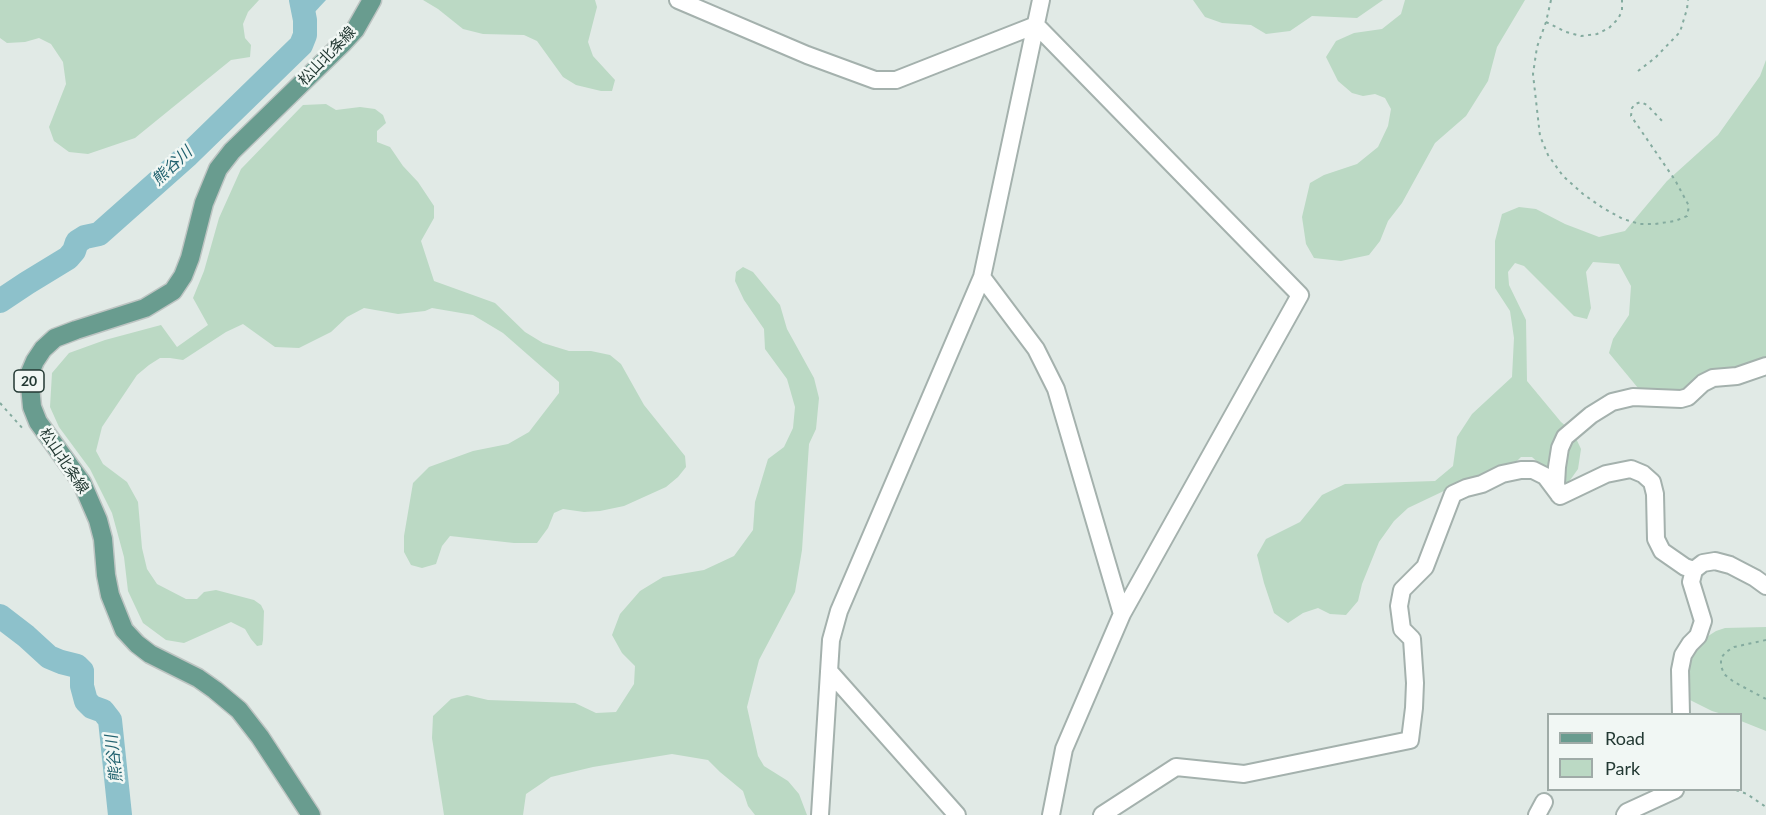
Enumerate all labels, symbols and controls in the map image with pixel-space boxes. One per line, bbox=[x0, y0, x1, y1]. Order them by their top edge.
street label: 松山北条線 bbox=[294, 23, 360, 89]
water label: 熊谷川 bbox=[148, 143, 196, 189]
road number: 20 bbox=[14, 370, 44, 392]
street label: 松山北条線 bbox=[36, 425, 92, 497]
legend bbox=[1547, 713, 1742, 791]
text: Road bbox=[1605, 727, 1645, 749]
water label: 熊谷川 bbox=[102, 734, 126, 784]
text: Park bbox=[1605, 757, 1640, 779]

